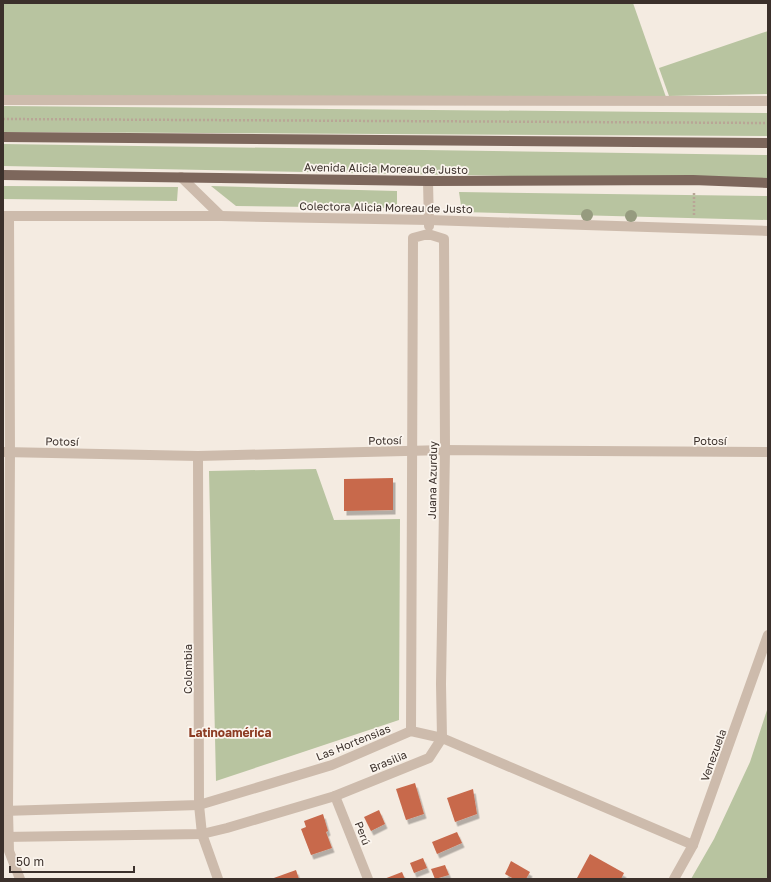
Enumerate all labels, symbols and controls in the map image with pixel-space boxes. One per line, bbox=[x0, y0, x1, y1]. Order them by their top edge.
street label: Avenida Alicia Moreau de Justo bbox=[304, 160, 468, 176]
street label: Colectora Alicia Moreau de Justo bbox=[299, 199, 473, 215]
street label: Potosí bbox=[368, 433, 403, 447]
street label: Potosí bbox=[45, 434, 80, 448]
street label: Potosí bbox=[693, 434, 728, 447]
street label: Juana Azurduy bbox=[425, 441, 439, 519]
street label: Colombia bbox=[181, 644, 194, 694]
street label: Las Hortensias bbox=[314, 721, 392, 763]
district label: Latinoamérica bbox=[189, 725, 271, 740]
street label: Venezuela bbox=[698, 727, 728, 783]
street label: Brasilia bbox=[367, 747, 409, 775]
street label: Perú bbox=[353, 819, 373, 847]
scale bar bbox=[10, 848, 134, 874]
text: 50 m bbox=[16, 854, 44, 869]

